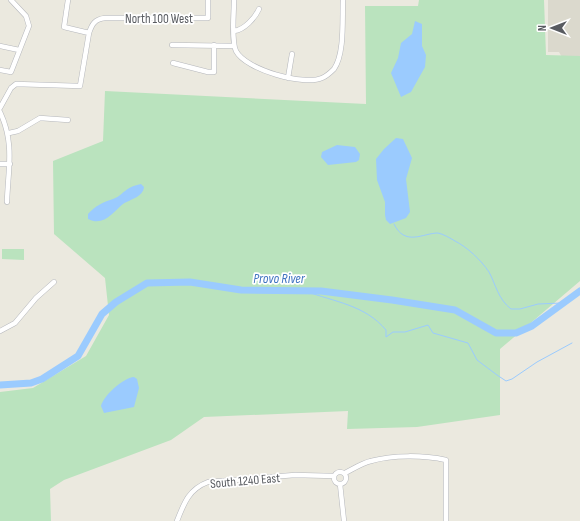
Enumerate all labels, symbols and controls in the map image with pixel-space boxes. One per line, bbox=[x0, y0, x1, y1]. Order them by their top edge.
north arrow bbox=[532, 8, 572, 48]
street label: North 100 West bbox=[125, 11, 193, 27]
text: N bbox=[536, 25, 549, 31]
water label: Provo River bbox=[253, 270, 306, 287]
street label: South 1240 East bbox=[209, 470, 281, 492]

